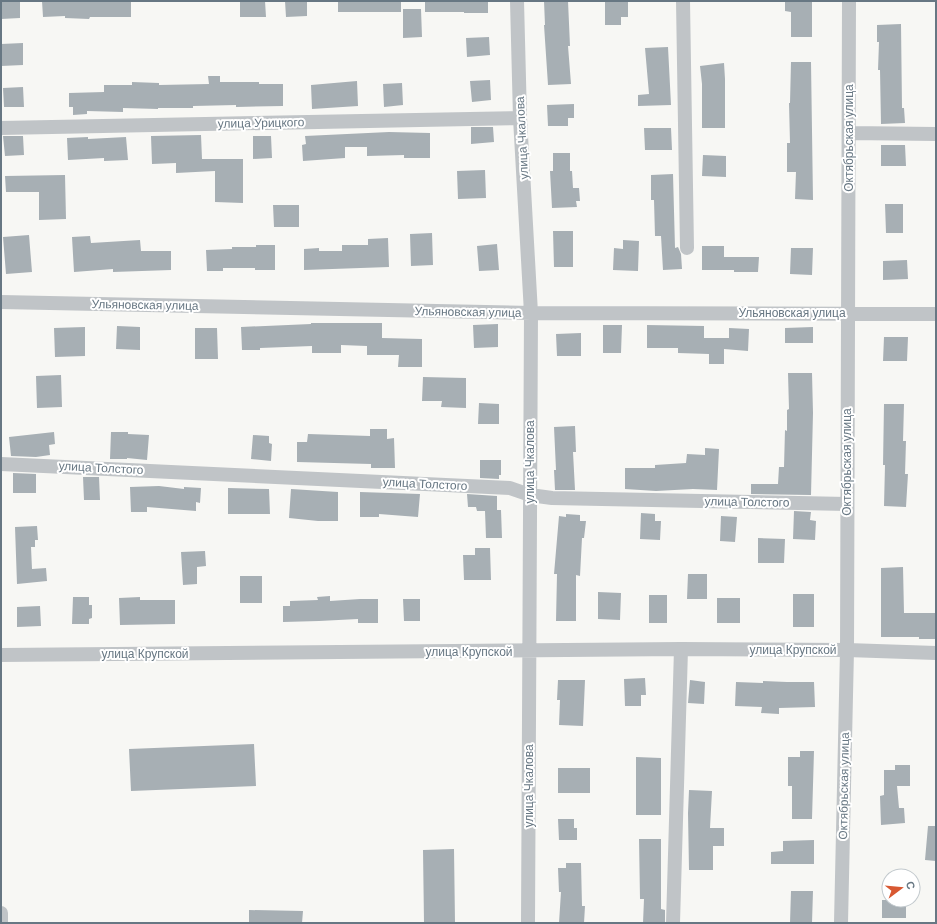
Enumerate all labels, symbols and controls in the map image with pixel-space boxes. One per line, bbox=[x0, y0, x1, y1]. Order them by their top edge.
street label: Октябрьская улица bbox=[842, 84, 856, 192]
street label: улица Чкалова bbox=[513, 96, 531, 180]
street label: улица Урицкого bbox=[218, 115, 305, 131]
street label: Ульяновская улица bbox=[91, 297, 199, 313]
street label: Ульяновская улица bbox=[414, 304, 522, 320]
street label: Ульяновская улица bbox=[738, 306, 846, 320]
street label: Октябрьская улица bbox=[840, 408, 854, 516]
street label: улица Чкалова bbox=[523, 420, 537, 504]
street label: улица Толстого bbox=[58, 459, 144, 477]
street label: улица Толстого bbox=[382, 475, 468, 493]
street label: улица Толстого bbox=[704, 494, 790, 510]
street label: улица Крупской bbox=[749, 643, 837, 657]
street label: улица Крупской bbox=[425, 645, 513, 659]
street label: улица Крупской bbox=[101, 647, 189, 661]
street label: Октябрьская улица bbox=[836, 732, 852, 840]
street label: улица Чкалова bbox=[522, 744, 536, 828]
north arrow bbox=[881, 868, 921, 908]
text: С bbox=[904, 880, 917, 891]

